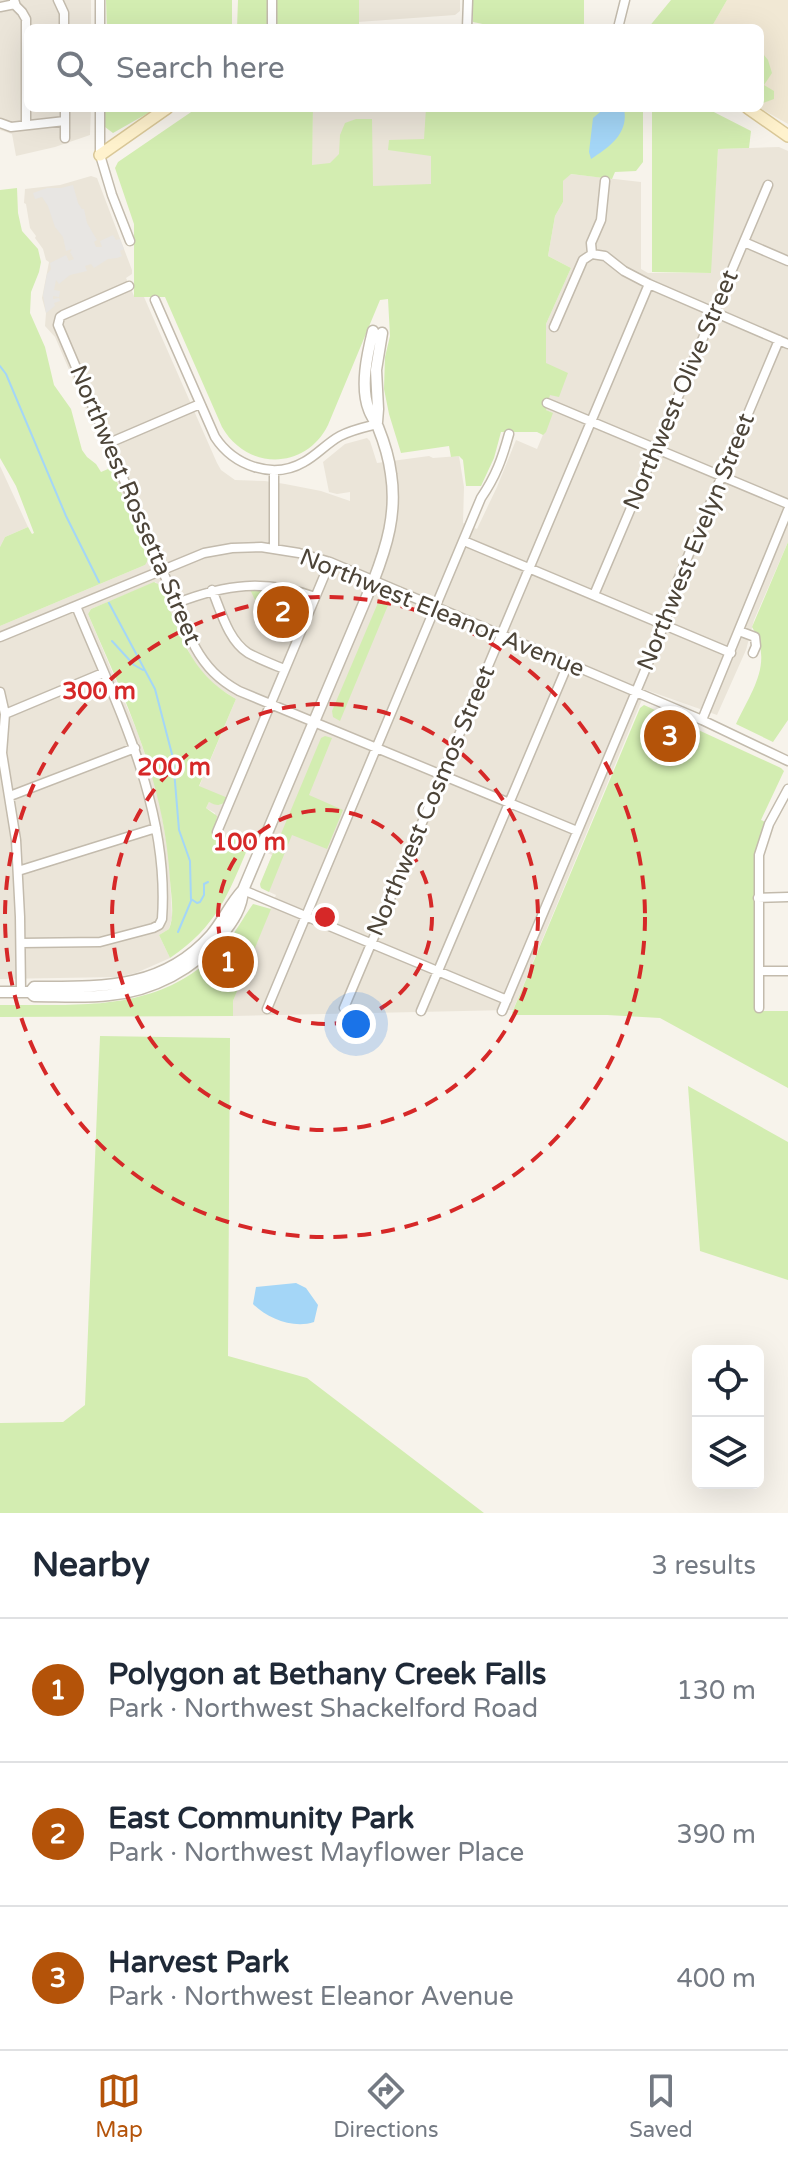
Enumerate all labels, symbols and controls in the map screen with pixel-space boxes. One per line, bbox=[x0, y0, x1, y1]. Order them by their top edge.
search box bbox=[24, 24, 764, 112]
icon: search bbox=[52, 46, 96, 90]
text: Search here bbox=[116, 50, 285, 87]
street label: Northwest Olive Street bbox=[617, 266, 745, 514]
street label: Northwest Rossetta Street bbox=[63, 361, 207, 649]
street label: Northwest Evelyn Street bbox=[631, 409, 761, 675]
street label: Northwest Eleanor Avenue bbox=[295, 543, 589, 683]
pin: 2 bbox=[257, 582, 309, 642]
street label: Northwest Cosmos Street bbox=[361, 661, 501, 941]
text: 300 m bbox=[62, 677, 136, 706]
pin: 3 bbox=[644, 706, 696, 766]
text: 200 m bbox=[137, 753, 211, 782]
text: 100 m bbox=[212, 828, 286, 857]
centre of rings bbox=[311, 903, 339, 931]
pin: 1 bbox=[202, 932, 254, 992]
your location bbox=[336, 1004, 376, 1044]
map controls bbox=[692, 1345, 764, 1489]
button: locate bbox=[692, 1345, 764, 1417]
button: layers bbox=[692, 1417, 764, 1489]
text: Nearby bbox=[32, 1545, 150, 1586]
text: 3 results bbox=[651, 1550, 756, 1581]
text: Polygon at Bethany Creek Falls bbox=[108, 1656, 546, 1693]
text: 1 bbox=[50, 1675, 66, 1706]
text: 130 m bbox=[676, 1675, 756, 1706]
text: Park · Northwest Shackelford Road bbox=[108, 1693, 538, 1724]
text: East Community Park bbox=[108, 1800, 414, 1837]
text: 2 bbox=[50, 1819, 66, 1850]
text: 390 m bbox=[676, 1819, 756, 1850]
text: Park · Northwest Mayflower Place bbox=[108, 1837, 524, 1868]
text: Harvest Park bbox=[108, 1944, 289, 1981]
text: 3 bbox=[50, 1963, 66, 1994]
text: 400 m bbox=[676, 1963, 756, 1994]
text: Park · Northwest Eleanor Avenue bbox=[108, 1981, 514, 2012]
tab: Map bbox=[95, 2069, 143, 2143]
tab: Directions bbox=[333, 2069, 439, 2143]
tab: Saved bbox=[629, 2069, 693, 2143]

